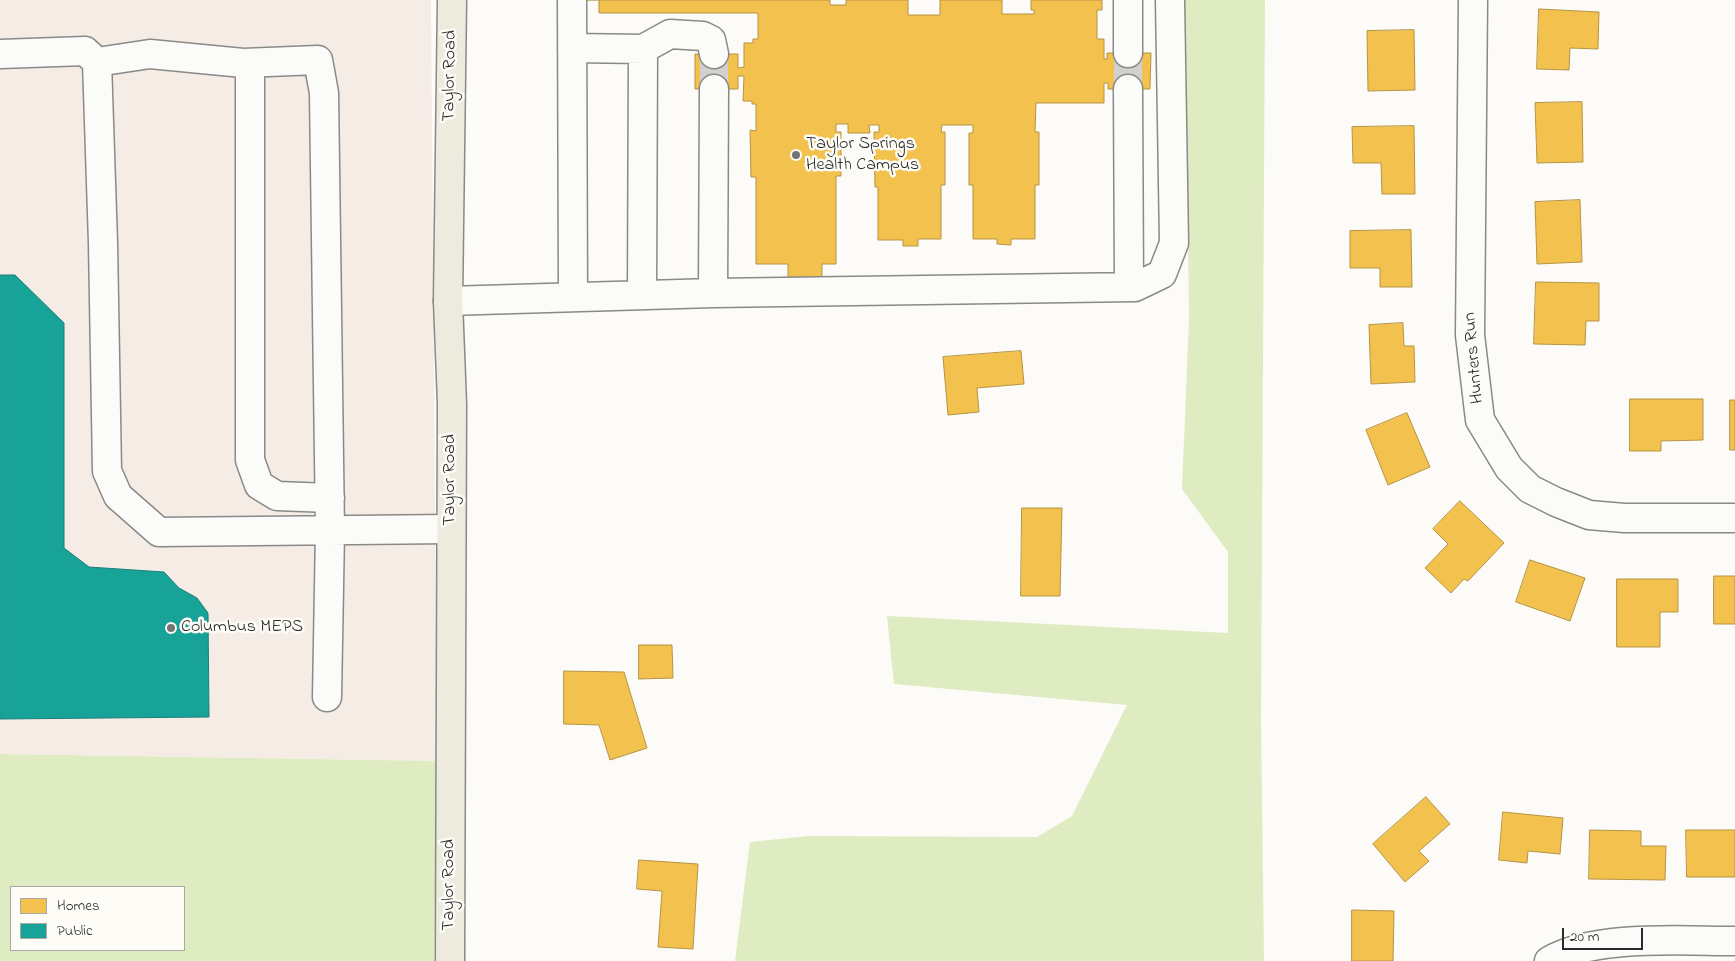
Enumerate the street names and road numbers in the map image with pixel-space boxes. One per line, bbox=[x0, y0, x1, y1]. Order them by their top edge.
street label: Taylor Road bbox=[439, 30, 463, 122]
street label: Hunters Run bbox=[1460, 311, 1490, 405]
street label: Taylor Road bbox=[440, 434, 462, 526]
street label: Taylor Road bbox=[439, 839, 461, 931]

